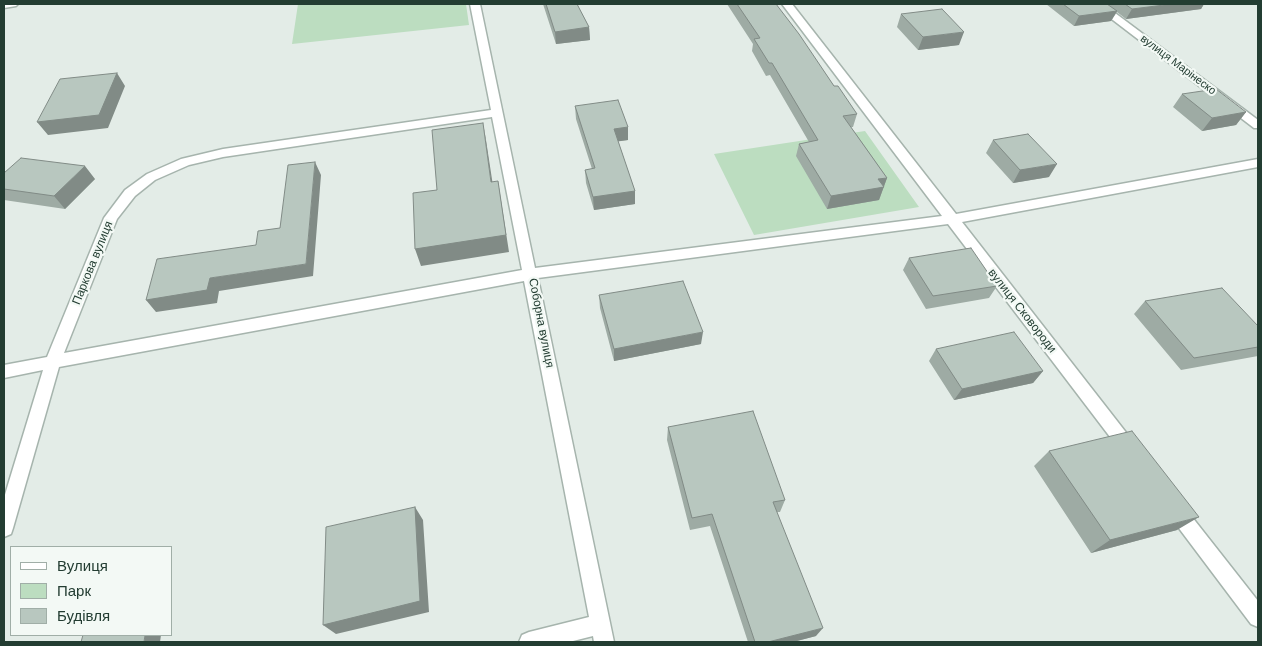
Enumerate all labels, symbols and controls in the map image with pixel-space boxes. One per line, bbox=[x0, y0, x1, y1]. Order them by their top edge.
street label: вулиця Марінеско bbox=[1138, 32, 1218, 98]
street label: Паркова вулиця bbox=[70, 219, 116, 307]
street label: вулиця Сковороди bbox=[985, 266, 1059, 356]
street label: Соборна вулиця bbox=[525, 277, 557, 369]
legend bbox=[10, 546, 172, 636]
text: Вулиця bbox=[57, 557, 108, 574]
text: Парк bbox=[57, 582, 91, 599]
text: Будівля bbox=[57, 607, 110, 624]

